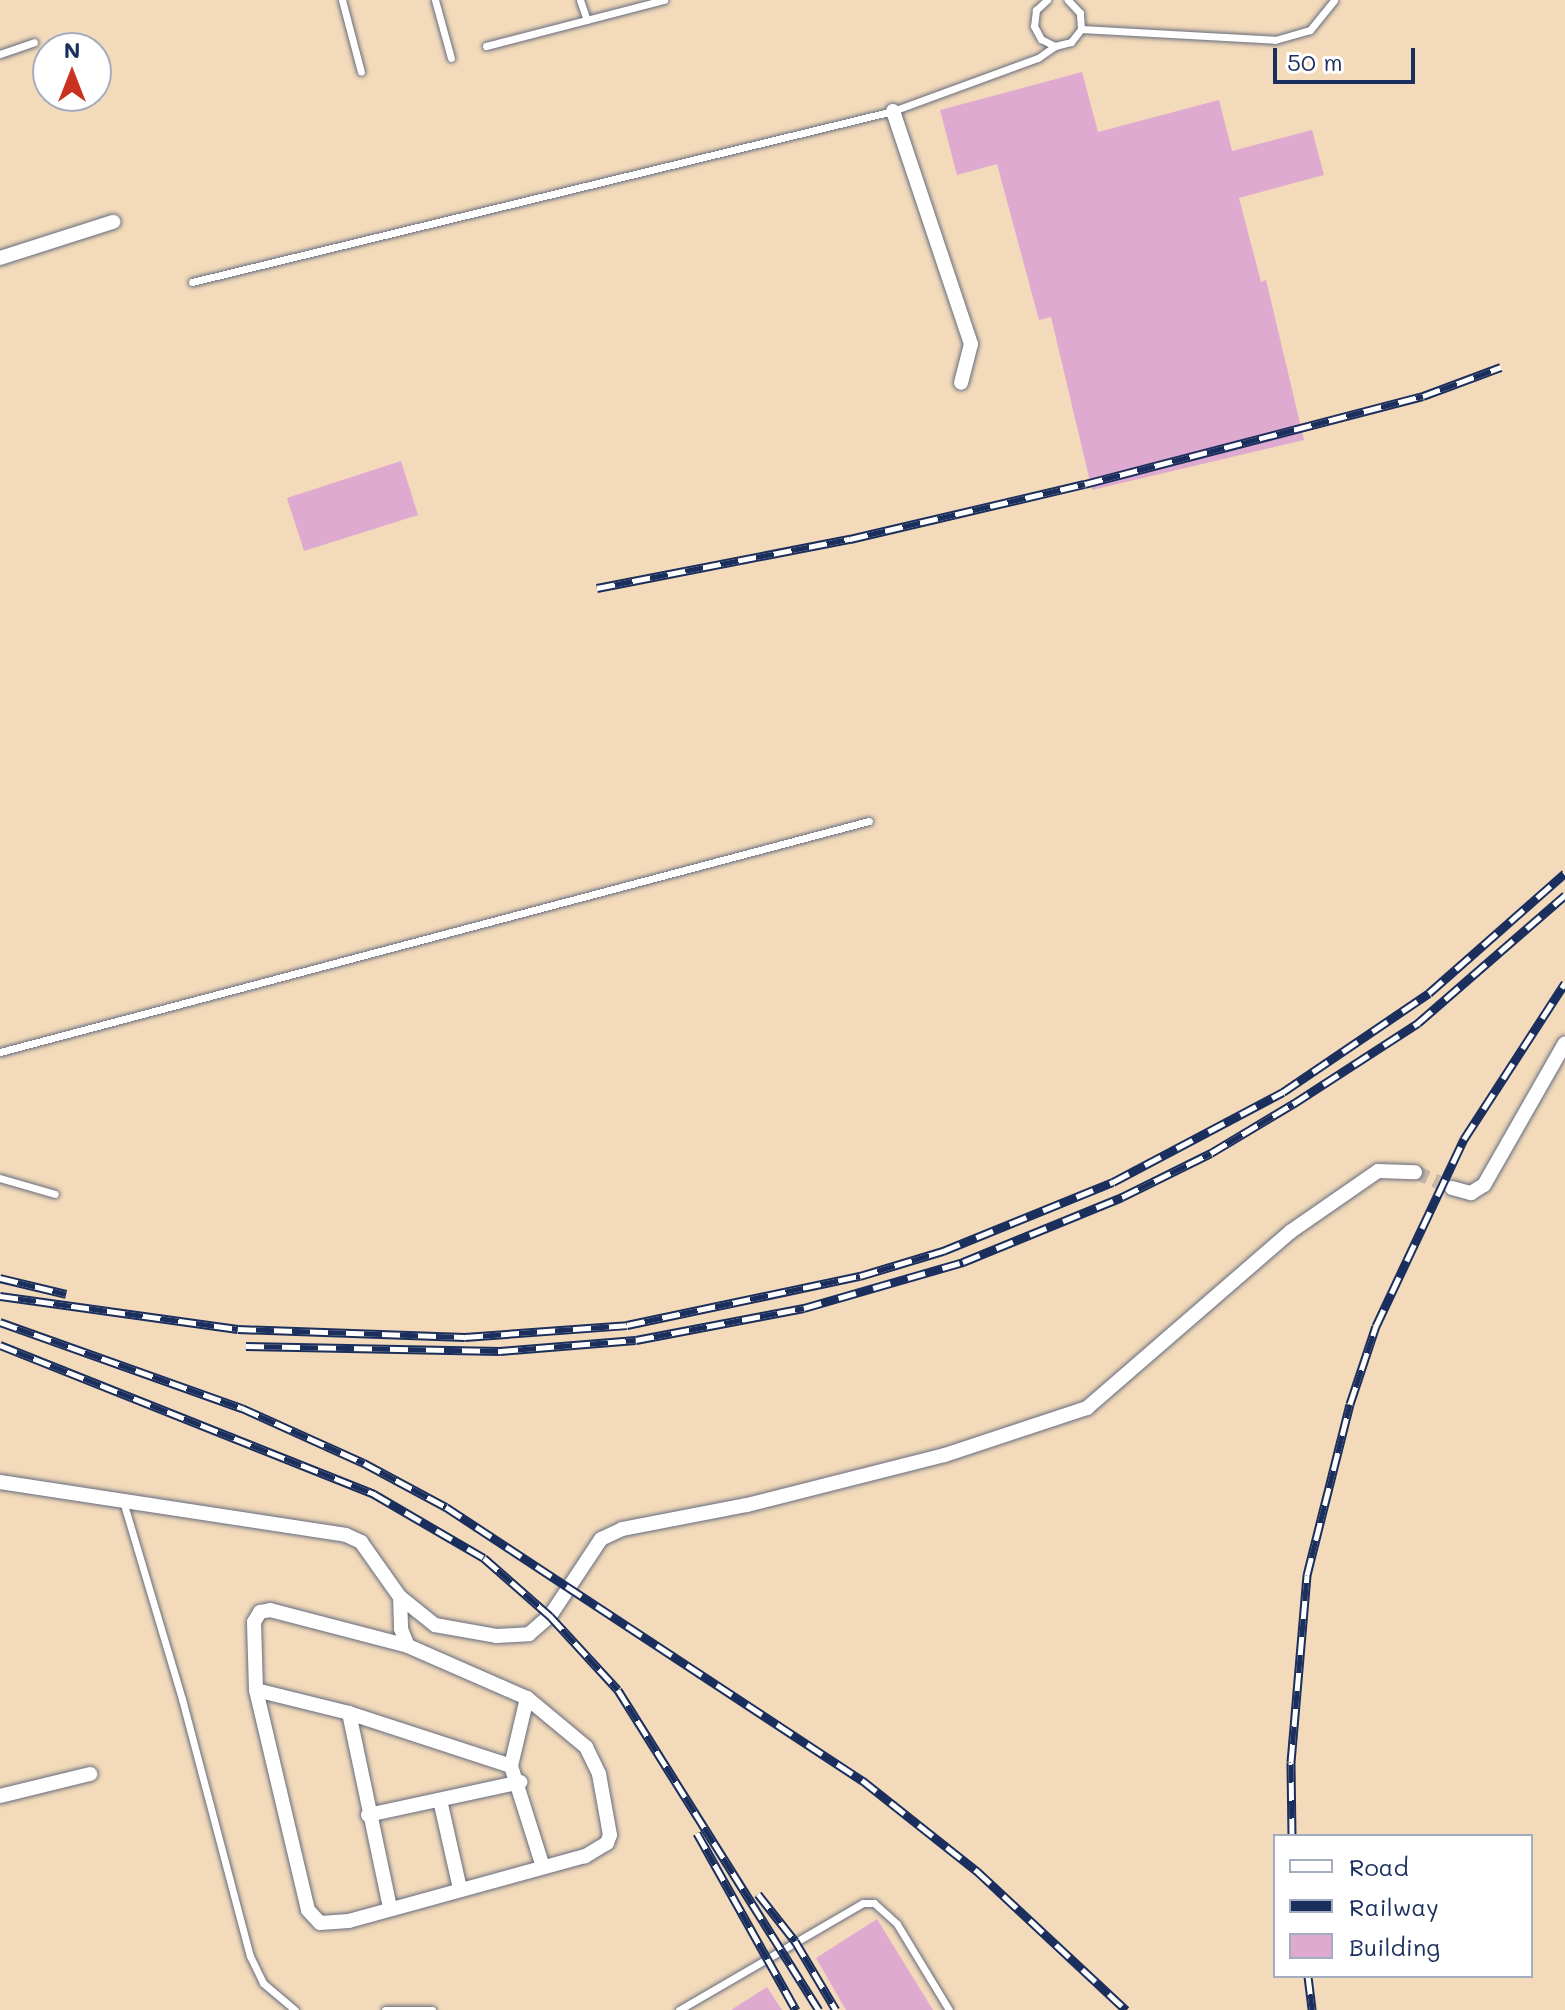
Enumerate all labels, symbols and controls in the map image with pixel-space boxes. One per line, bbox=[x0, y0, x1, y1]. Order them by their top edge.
north arrow bbox=[32, 32, 112, 112]
scale bar bbox=[1277, 32, 1419, 82]
text: N bbox=[64, 35, 80, 64]
text: 50 m bbox=[1287, 46, 1343, 77]
legend bbox=[1273, 1834, 1533, 1978]
text: Road bbox=[1349, 1851, 1409, 1882]
text: Railway bbox=[1349, 1891, 1439, 1922]
text: Building bbox=[1349, 1931, 1440, 1962]

